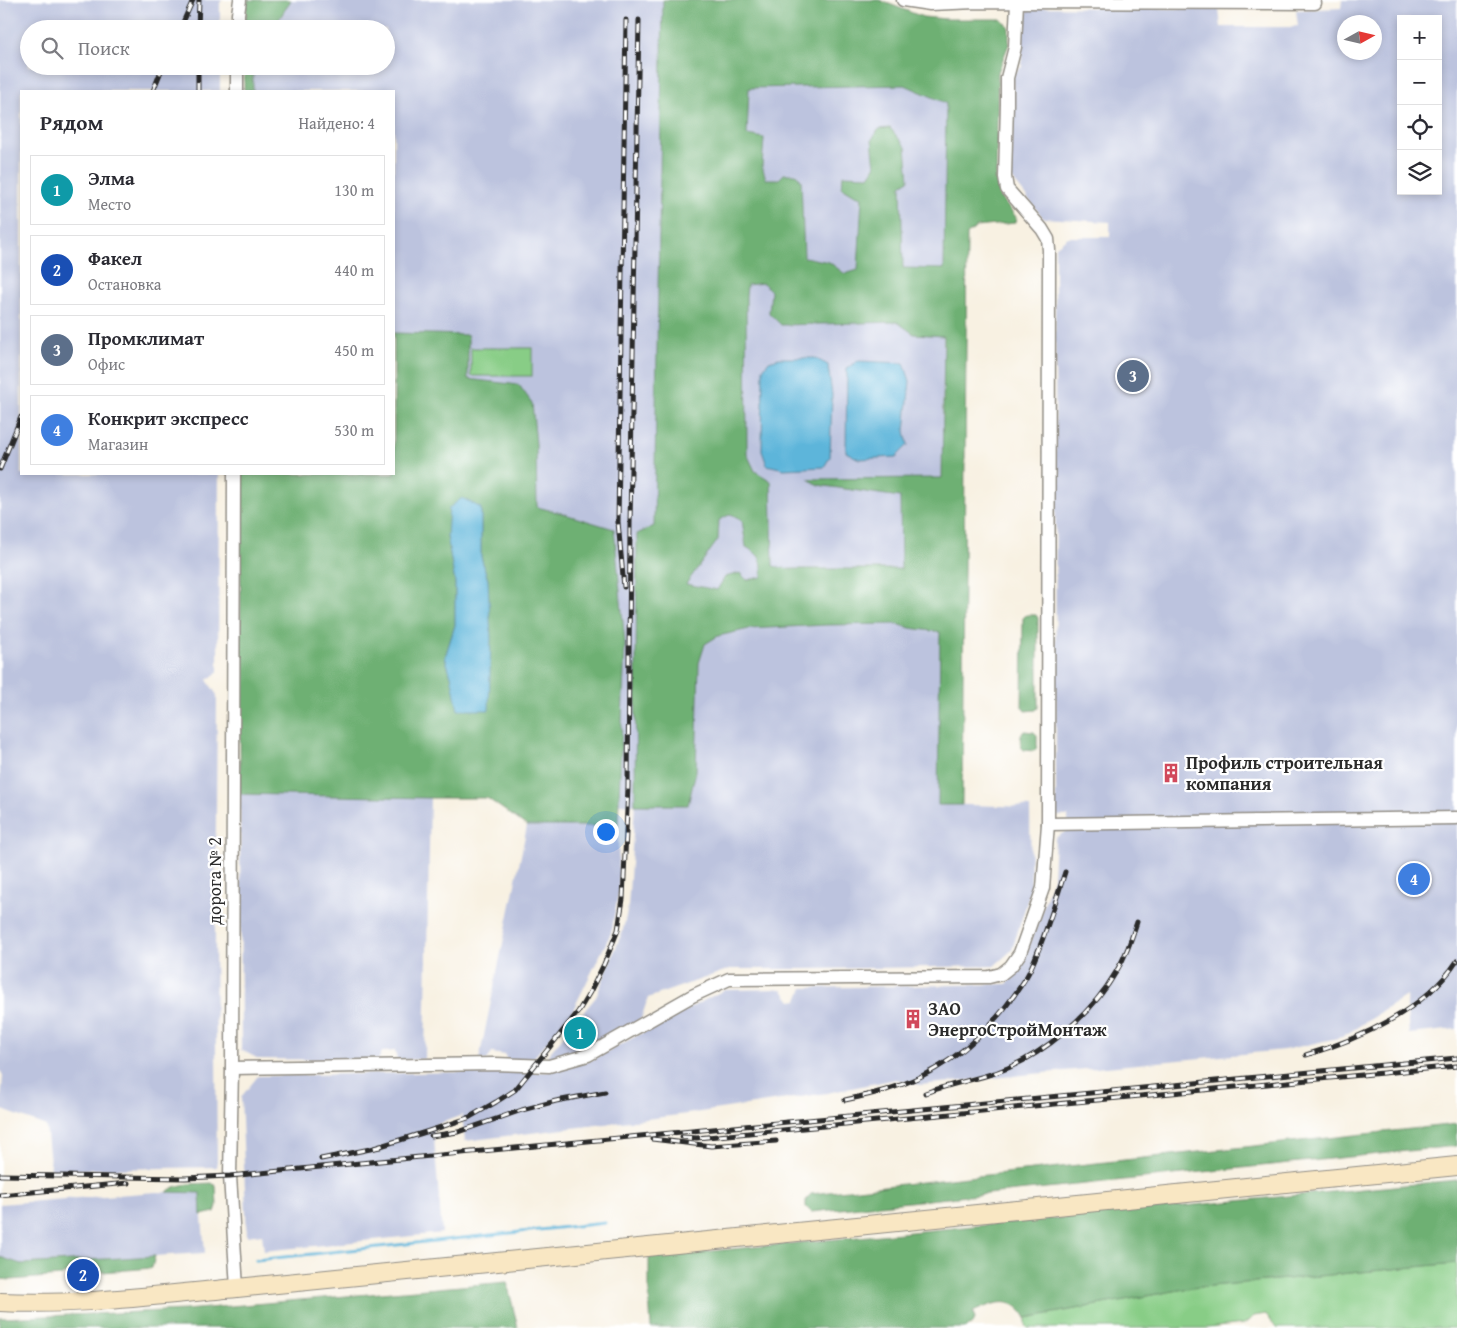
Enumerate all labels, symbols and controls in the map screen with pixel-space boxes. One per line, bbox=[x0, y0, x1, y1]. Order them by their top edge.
north arrow bbox=[1337, 15, 1382, 60]
map controls bbox=[1397, 15, 1442, 195]
button: + bbox=[1397, 15, 1442, 60]
search box bbox=[20, 20, 395, 75]
icon: search bbox=[38, 34, 66, 62]
text: Поиск bbox=[78, 34, 130, 62]
button: − bbox=[1397, 60, 1442, 105]
button: locate bbox=[1397, 105, 1442, 150]
text: Рядом bbox=[40, 107, 103, 138]
text: Найдено: 4 bbox=[298, 111, 375, 135]
button: layers bbox=[1397, 150, 1442, 195]
text: Элма bbox=[88, 164, 135, 192]
text: 1 bbox=[53, 178, 61, 202]
text: 130 m bbox=[334, 178, 374, 202]
text: Место bbox=[88, 192, 131, 216]
text: Факел bbox=[88, 244, 142, 272]
text: 2 bbox=[53, 258, 61, 282]
text: 440 m bbox=[334, 258, 374, 282]
text: Остановка bbox=[88, 272, 161, 296]
text: Промклимат bbox=[88, 324, 204, 352]
text: 3 bbox=[53, 338, 61, 362]
text: 450 m bbox=[334, 338, 374, 362]
text: Офис bbox=[88, 352, 125, 376]
pin: 3 bbox=[1117, 357, 1149, 395]
text: Конкрит экспресс bbox=[88, 404, 248, 432]
text: 4 bbox=[53, 418, 61, 442]
text: 530 m bbox=[334, 418, 374, 442]
text: Магазин bbox=[88, 432, 148, 456]
place label: Профиль строительная компания bbox=[1186, 749, 1383, 797]
building icon: Профиль строительная компания bbox=[1160, 762, 1182, 784]
your location bbox=[593, 819, 619, 845]
street label: дорога № 2 bbox=[201, 837, 228, 925]
pin: 4 bbox=[1398, 860, 1430, 898]
place label: ЗАО ЭнергоСтройМонтаж bbox=[928, 995, 1107, 1043]
building icon: ЗАО ЭнергоСтройМонтаж bbox=[902, 1008, 924, 1030]
pin: 1 bbox=[564, 1014, 596, 1052]
pin: 2 bbox=[67, 1256, 99, 1294]

